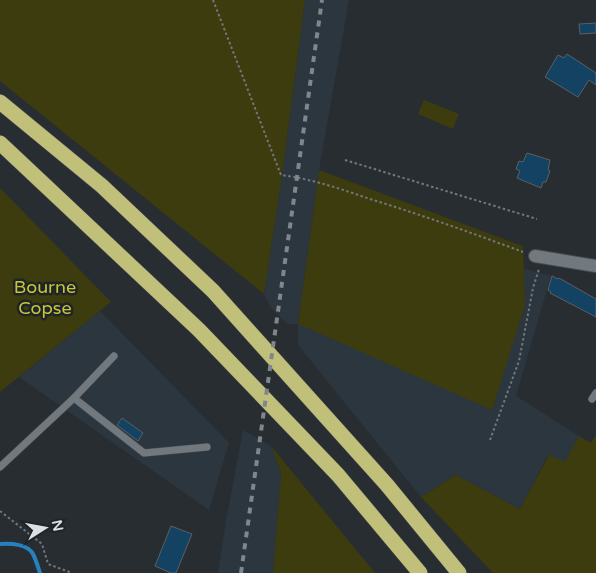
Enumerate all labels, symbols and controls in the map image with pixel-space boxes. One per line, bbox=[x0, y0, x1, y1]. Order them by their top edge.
park label: Bourne Copse bbox=[14, 276, 76, 319]
north arrow bbox=[20, 503, 70, 553]
text: N bbox=[48, 518, 67, 533]

